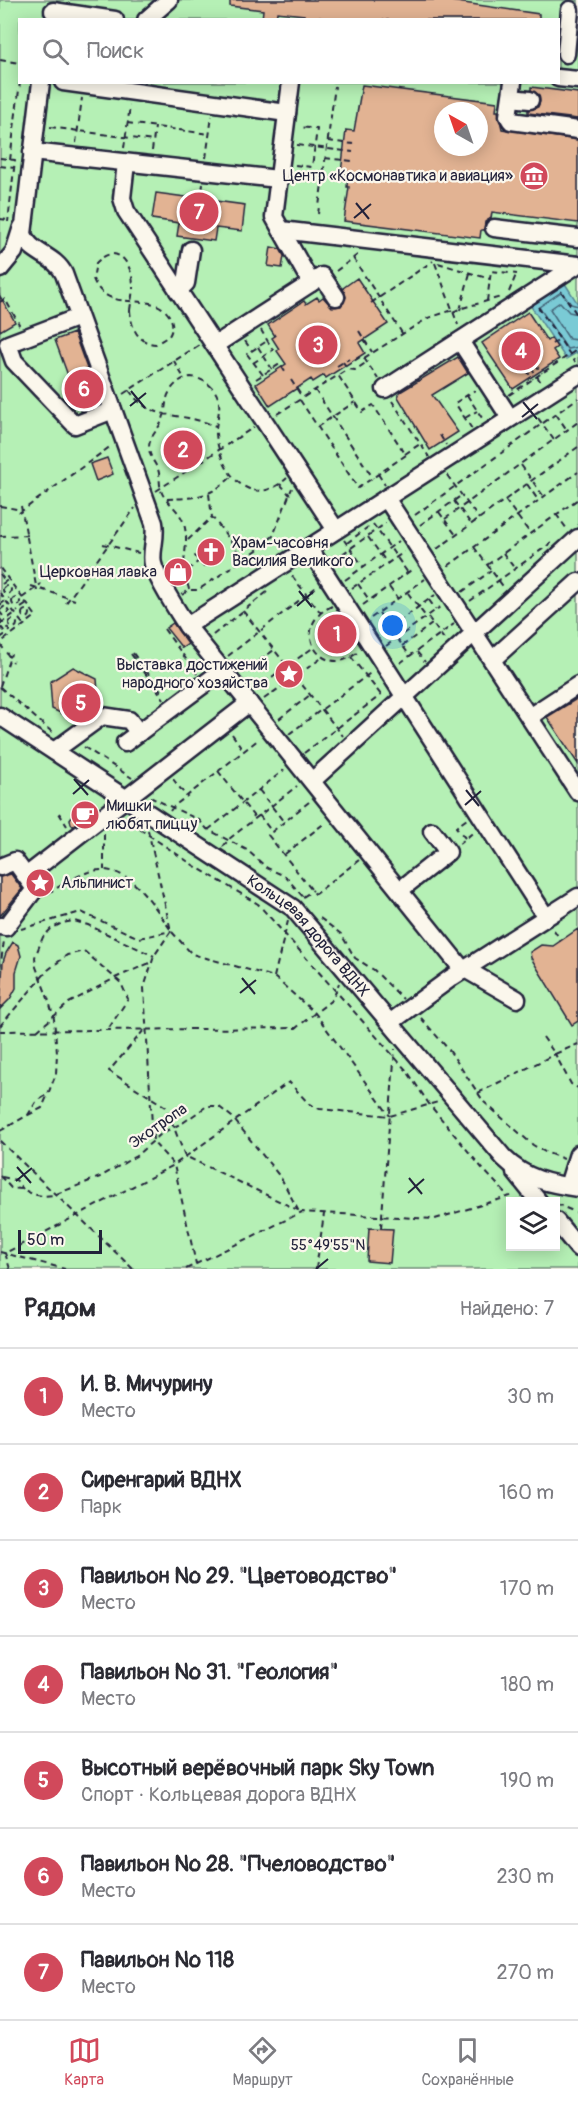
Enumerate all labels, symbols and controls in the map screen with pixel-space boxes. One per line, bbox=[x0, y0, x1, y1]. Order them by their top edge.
search box bbox=[18, 18, 560, 84]
icon: search bbox=[39, 35, 72, 68]
text: Поиск bbox=[87, 37, 144, 65]
north arrow bbox=[434, 102, 488, 156]
museum icon: Центр «Космонавтика и авиация» bbox=[518, 160, 550, 192]
place label: Центр «Космонавтика и авиация» bbox=[283, 166, 513, 186]
pin: 7 bbox=[180, 190, 218, 234]
pin: 3 bbox=[298, 322, 338, 368]
pin: 4 bbox=[502, 328, 540, 374]
pin: 6 bbox=[64, 366, 104, 412]
pin: 2 bbox=[164, 428, 202, 472]
place label: Храм-часовня Василия Великого bbox=[232, 533, 354, 571]
church icon: Храм-часовня Василия Великого bbox=[195, 536, 227, 568]
shop icon: Церковная лавка bbox=[162, 556, 194, 588]
place label: Церковная лавка bbox=[40, 562, 157, 582]
your location bbox=[378, 611, 407, 640]
pin: 1 bbox=[318, 612, 356, 656]
place label: Выставка достижений народного хозяйства bbox=[116, 655, 268, 693]
place icon: Выставка достижений народного хозяйства bbox=[273, 658, 305, 690]
pin: 5 bbox=[62, 680, 100, 726]
place label: Мишки любят пиццу bbox=[106, 796, 197, 834]
cafe icon: Мишки любят пиццу bbox=[69, 799, 101, 831]
place icon: Альпинист bbox=[24, 867, 56, 899]
street label: Кольцевая дорога ВДНХ bbox=[243, 870, 374, 1001]
place label: Альпинист bbox=[61, 873, 133, 893]
street label: Экотропа bbox=[125, 1099, 191, 1153]
map controls bbox=[506, 1197, 560, 1251]
button: layers bbox=[506, 1197, 560, 1251]
scale bar bbox=[18, 1227, 102, 1254]
text: 50 m bbox=[27, 1230, 64, 1250]
text: 55°49'55"N bbox=[291, 1236, 365, 1255]
text: Рядом bbox=[24, 1292, 96, 1324]
text: Найдено: 7 bbox=[460, 1296, 554, 1321]
text: И. В. Мичурину bbox=[81, 1370, 213, 1398]
text: 1 bbox=[40, 1384, 47, 1409]
text: 30 m bbox=[507, 1384, 554, 1409]
text: Место bbox=[81, 1398, 136, 1423]
text: Сиренгарий ВДНХ bbox=[81, 1466, 241, 1494]
text: 2 bbox=[38, 1480, 49, 1505]
text: 160 m bbox=[499, 1480, 554, 1505]
text: Парк bbox=[81, 1494, 122, 1519]
text: Павильон № 29. "Цветоводство" bbox=[81, 1562, 397, 1590]
text: 3 bbox=[38, 1576, 49, 1601]
text: 170 m bbox=[500, 1576, 554, 1601]
text: Место bbox=[81, 1590, 136, 1615]
text: Павильон № 31. "Геология" bbox=[81, 1658, 338, 1686]
text: 4 bbox=[38, 1672, 49, 1697]
text: 180 m bbox=[500, 1672, 554, 1697]
text: Место bbox=[81, 1686, 136, 1711]
text: Высотный верёвочный парк Sky Town bbox=[81, 1754, 434, 1782]
text: 5 bbox=[38, 1768, 49, 1793]
text: 190 m bbox=[500, 1768, 554, 1793]
text: Спорт · Кольцевая дорога ВДНХ bbox=[81, 1782, 356, 1807]
text: Павильон № 28. "Пчеловодство" bbox=[81, 1850, 395, 1878]
text: 6 bbox=[38, 1864, 49, 1889]
text: 230 m bbox=[497, 1864, 554, 1889]
text: Место bbox=[81, 1878, 136, 1903]
text: Павильон № 118 bbox=[81, 1946, 234, 1974]
text: 7 bbox=[38, 1960, 49, 1985]
text: 270 m bbox=[496, 1960, 554, 1985]
text: Место bbox=[81, 1974, 136, 1999]
tab: Карта bbox=[64, 2034, 104, 2090]
tab: Маршрут bbox=[233, 2034, 293, 2090]
tab: Сохранённые bbox=[421, 2034, 514, 2090]

